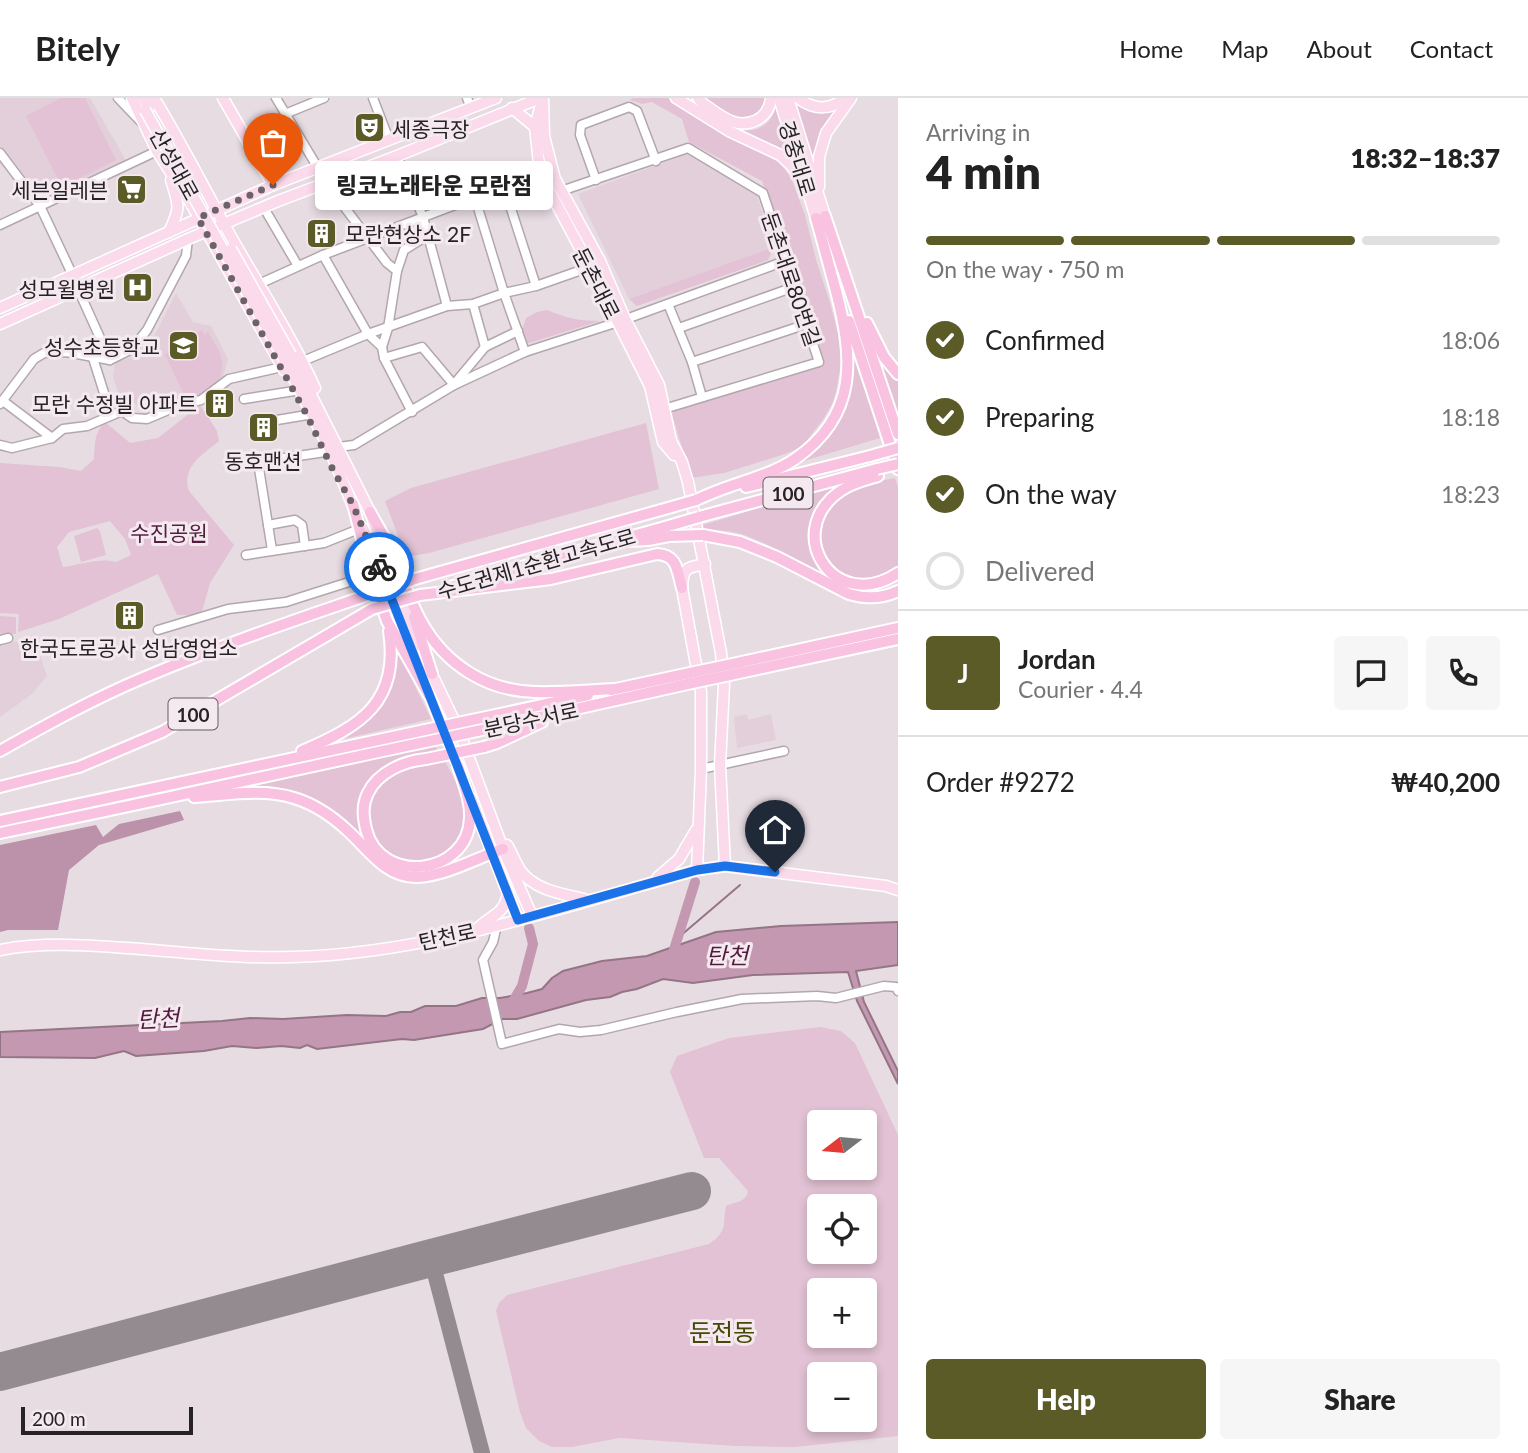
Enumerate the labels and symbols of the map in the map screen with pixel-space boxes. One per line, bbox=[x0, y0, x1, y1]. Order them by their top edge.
theatre icon: 세종극장 bbox=[352, 111, 386, 145]
pin bbox=[243, 113, 303, 185]
place label: 세종극장 bbox=[392, 116, 469, 141]
street label: 경충대로 bbox=[775, 117, 821, 199]
street label: 산성대로 bbox=[145, 124, 205, 204]
callout: 링코노래타운 모란점 bbox=[315, 160, 553, 210]
supermarket icon: 세븐일레븐 bbox=[114, 172, 148, 206]
place label: 세븐일레븐 bbox=[11, 177, 108, 202]
street label: 둔촌대로80번길 bbox=[757, 209, 827, 349]
building icon: 모란현상소 2F bbox=[305, 216, 339, 250]
place label: 모란현상소 2F bbox=[345, 221, 471, 246]
street label: 둔촌대로 bbox=[568, 243, 626, 323]
hospital icon: 성모윌병원 bbox=[121, 271, 155, 305]
place label: 성모윌병원 bbox=[18, 276, 115, 301]
school or university icon: 성수초등학교 bbox=[166, 329, 200, 363]
place label: 성수초등학교 bbox=[44, 334, 160, 359]
building icon: 모란 수정빌 아파트 bbox=[203, 386, 237, 420]
place label: 모란 수정빌 아파트 bbox=[32, 391, 197, 416]
building icon: 동호맨션 bbox=[246, 411, 280, 445]
place label: 동호맨션 bbox=[224, 448, 302, 473]
road number: 100 bbox=[764, 478, 812, 508]
park label: 수진공원 bbox=[130, 520, 208, 545]
street label: 수도권제1순환고속도로 bbox=[434, 523, 638, 603]
courier bbox=[344, 532, 414, 602]
building icon: 한국도로공사 성남영업소 bbox=[112, 598, 146, 632]
place label: 한국도로공사 성남영업소 bbox=[20, 635, 238, 660]
street label: 분당수서로 bbox=[481, 697, 581, 741]
road number: 100 bbox=[168, 698, 218, 730]
pin bbox=[745, 800, 805, 872]
street label: 탄천로 bbox=[416, 918, 478, 954]
water label: 탄천 bbox=[706, 941, 751, 969]
water label: 탄천 bbox=[136, 1003, 183, 1033]
north arrow bbox=[807, 1110, 877, 1180]
district label: 둔전동 bbox=[689, 1317, 755, 1346]
scale bar bbox=[21, 1404, 192, 1436]

